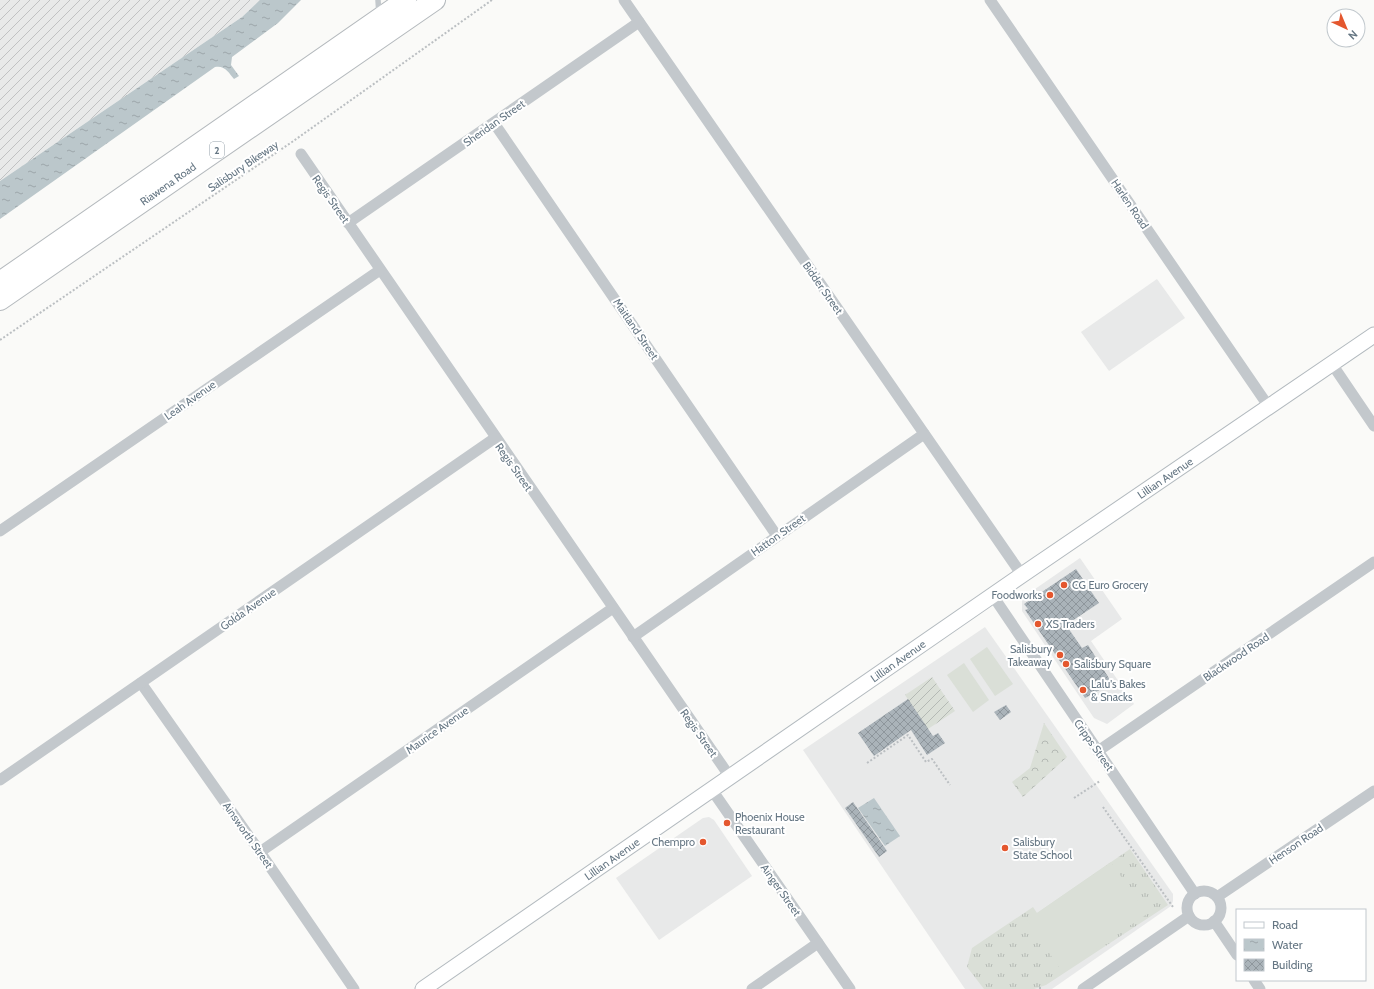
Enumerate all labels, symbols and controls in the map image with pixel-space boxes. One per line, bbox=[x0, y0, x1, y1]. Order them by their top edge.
north arrow bbox=[1326, 8, 1366, 48]
text: N bbox=[1345, 27, 1361, 43]
street label: Sheridan Street bbox=[460, 96, 528, 149]
street label: Salisbury Bikeway bbox=[205, 137, 281, 195]
road number: 2 bbox=[210, 142, 224, 158]
street label: Riawena Road bbox=[137, 160, 199, 208]
street label: Regis Street bbox=[309, 172, 353, 226]
street label: Harlen Road bbox=[1108, 176, 1152, 232]
street label: Bidder Street bbox=[800, 259, 846, 317]
street label: Maitland Street bbox=[610, 296, 662, 363]
street label: Leah Avenue bbox=[162, 377, 219, 423]
street label: Regis Street bbox=[492, 440, 536, 494]
street label: Lillian Avenue bbox=[1134, 454, 1196, 502]
street label: Hatton Street bbox=[748, 511, 808, 559]
place label: CG Euro Grocery bbox=[1072, 578, 1149, 592]
marker: CG Euro Grocery bbox=[1059, 580, 1069, 590]
street label: Golda Avenue bbox=[217, 585, 279, 633]
place label: Foodworks bbox=[992, 588, 1042, 602]
marker: Foodworks bbox=[1045, 590, 1055, 600]
place label: XS Traders bbox=[1046, 617, 1095, 631]
marker: XS Traders bbox=[1033, 619, 1043, 629]
street label: Blackwood Road bbox=[1200, 630, 1272, 684]
street label: Lillian Avenue bbox=[868, 637, 929, 685]
place label: Salisbury Takeaway bbox=[1008, 642, 1052, 669]
marker: Salisbury Takeaway bbox=[1055, 650, 1065, 660]
place label: Salisbury Square bbox=[1074, 657, 1151, 671]
marker: Salisbury Square bbox=[1061, 659, 1071, 669]
place label: Lalu's Bakes & Snacks bbox=[1091, 677, 1146, 704]
marker: Lalu's Bakes & Snacks bbox=[1078, 685, 1088, 695]
street label: Maurice Avenue bbox=[403, 703, 471, 757]
street label: Regis Street bbox=[677, 706, 721, 760]
street label: Cripps Street bbox=[1071, 716, 1117, 774]
street label: Ainsworth Street bbox=[220, 799, 276, 871]
place label: Phoenix House Restaurant bbox=[735, 810, 805, 837]
marker: Phoenix House Restaurant bbox=[722, 818, 732, 828]
street label: Henson Road bbox=[1266, 821, 1326, 867]
street label: Lillian Avenue bbox=[582, 835, 643, 883]
place label: Chempro bbox=[651, 835, 695, 849]
place label: Salisbury State School bbox=[1013, 835, 1072, 862]
marker: Chempro bbox=[698, 837, 708, 847]
marker: Salisbury State School bbox=[1000, 843, 1010, 853]
street label: Ainger Street bbox=[758, 861, 804, 919]
legend bbox=[1236, 909, 1366, 981]
text: Road bbox=[1272, 917, 1298, 932]
text: Water bbox=[1272, 937, 1303, 952]
text: Building bbox=[1272, 957, 1314, 972]

